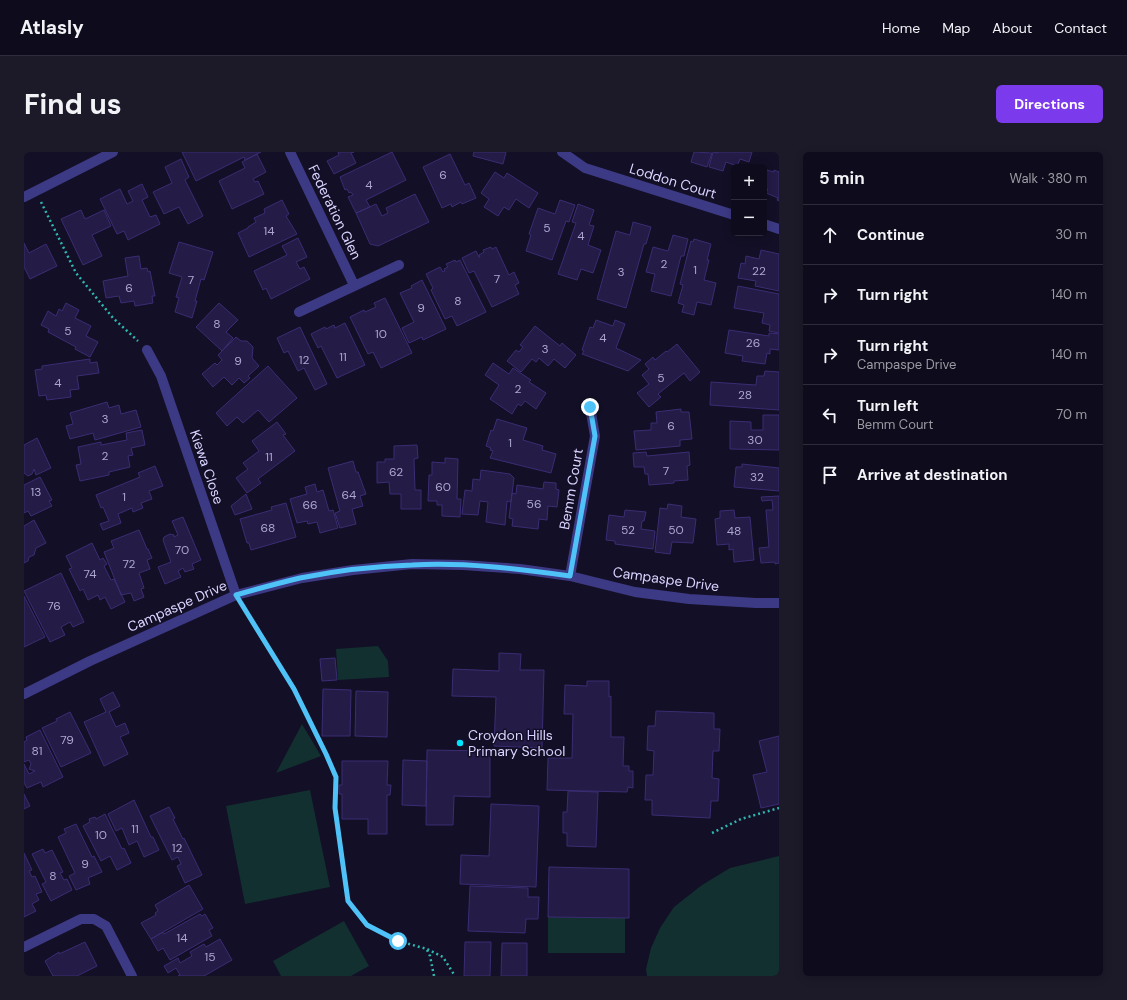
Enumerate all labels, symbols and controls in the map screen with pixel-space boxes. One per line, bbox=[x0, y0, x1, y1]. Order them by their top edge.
text: Atlasly bbox=[20, 15, 84, 40]
text: Home bbox=[882, 19, 920, 37]
text: Map bbox=[942, 19, 970, 37]
text: About bbox=[992, 19, 1032, 37]
text: Contact bbox=[1054, 19, 1107, 37]
button: Directions bbox=[996, 85, 1103, 123]
text: Find us bbox=[24, 86, 122, 123]
street label: Loddon Court bbox=[627, 159, 719, 203]
street label: Federation Glen bbox=[304, 162, 366, 262]
map controls bbox=[731, 164, 767, 236]
button: + bbox=[731, 164, 767, 200]
house number: 6 bbox=[439, 167, 447, 183]
text: 5 min bbox=[819, 167, 865, 189]
text: Walk · 380 m bbox=[1010, 170, 1087, 187]
house number: 4 bbox=[365, 177, 373, 193]
button: − bbox=[731, 200, 767, 236]
house number: 5 bbox=[543, 220, 551, 236]
house number: 14 bbox=[263, 223, 275, 239]
icon: ahead bbox=[819, 224, 841, 246]
text: Continue bbox=[857, 225, 925, 245]
text: 30 m bbox=[1055, 226, 1087, 243]
house number: 4 bbox=[577, 228, 585, 244]
house number: 2 bbox=[661, 256, 668, 272]
house number: 1 bbox=[693, 262, 697, 278]
house number: 22 bbox=[752, 263, 766, 279]
house number: 3 bbox=[617, 264, 625, 280]
house number: 7 bbox=[494, 271, 500, 287]
house number: 7 bbox=[188, 272, 194, 288]
house number: 6 bbox=[125, 280, 133, 296]
icon: right bbox=[819, 284, 841, 306]
text: Turn right bbox=[857, 285, 928, 305]
text: 140 m bbox=[1051, 286, 1087, 303]
house number: 8 bbox=[454, 293, 462, 309]
house number: 9 bbox=[417, 300, 425, 316]
house number: 8 bbox=[213, 316, 221, 332]
house number: 5 bbox=[64, 323, 72, 339]
house number: 10 bbox=[375, 326, 387, 342]
house number: 4 bbox=[599, 330, 607, 346]
house number: 26 bbox=[746, 335, 760, 351]
text: Turn right bbox=[857, 336, 928, 356]
house number: 3 bbox=[541, 341, 549, 357]
icon: right bbox=[819, 344, 841, 366]
text: 140 m bbox=[1051, 346, 1087, 363]
house number: 11 bbox=[339, 349, 347, 365]
house number: 12 bbox=[299, 352, 309, 368]
house number: 9 bbox=[234, 353, 242, 369]
text: Campaspe Drive bbox=[857, 356, 956, 373]
house number: 5 bbox=[657, 370, 665, 386]
house number: 4 bbox=[54, 375, 62, 391]
house number: 2 bbox=[515, 381, 522, 397]
house number: 28 bbox=[738, 387, 752, 403]
text: Turn left bbox=[857, 396, 918, 416]
route end bbox=[581, 398, 599, 416]
icon: left bbox=[819, 404, 841, 426]
text: 70 m bbox=[1056, 406, 1087, 423]
house number: 3 bbox=[101, 411, 109, 427]
text: Bemm Court bbox=[857, 416, 933, 433]
house number: 6 bbox=[667, 418, 675, 434]
street label: Kiewa Close bbox=[186, 427, 228, 507]
house number: 30 bbox=[747, 432, 763, 448]
house number: 1 bbox=[508, 435, 512, 451]
street label: Bemm Court bbox=[555, 447, 587, 531]
house number: 2 bbox=[102, 448, 109, 464]
house number: 11 bbox=[265, 449, 273, 465]
house number: 7 bbox=[663, 463, 669, 479]
house number: 62 bbox=[389, 464, 403, 480]
icon: arrive bbox=[819, 464, 841, 486]
text: Arrive at destination bbox=[857, 465, 1008, 485]
house number: 32 bbox=[750, 469, 764, 485]
house number: 60 bbox=[435, 479, 451, 495]
house number: 13 bbox=[31, 484, 41, 500]
house number: 64 bbox=[342, 487, 356, 503]
house number: 1 bbox=[122, 489, 126, 505]
house number: 56 bbox=[527, 496, 541, 512]
house number: 66 bbox=[302, 497, 318, 513]
house number: 68 bbox=[261, 520, 275, 536]
house number: 52 bbox=[621, 522, 635, 538]
house number: 50 bbox=[668, 522, 684, 538]
house number: 48 bbox=[727, 523, 741, 539]
house number: 70 bbox=[175, 542, 189, 558]
house number: 72 bbox=[122, 556, 136, 572]
street label: Campaspe Drive bbox=[612, 563, 720, 595]
house number: 74 bbox=[84, 566, 96, 582]
street label: Campaspe Drive bbox=[124, 576, 230, 636]
house number: 76 bbox=[47, 598, 61, 614]
place label: Croydon Hills Primary School bbox=[468, 726, 565, 760]
house number: 79 bbox=[60, 732, 74, 748]
marker: Croydon Hills Primary School bbox=[455, 738, 465, 748]
house number: 81 bbox=[32, 743, 42, 759]
house number: 11 bbox=[131, 821, 139, 837]
house number: 10 bbox=[95, 827, 107, 843]
house number: 12 bbox=[172, 840, 182, 856]
house number: 9 bbox=[81, 856, 89, 872]
house number: 8 bbox=[49, 868, 57, 884]
house number: 14 bbox=[176, 930, 188, 946]
route start bbox=[389, 932, 407, 950]
house number: 15 bbox=[204, 949, 216, 965]

